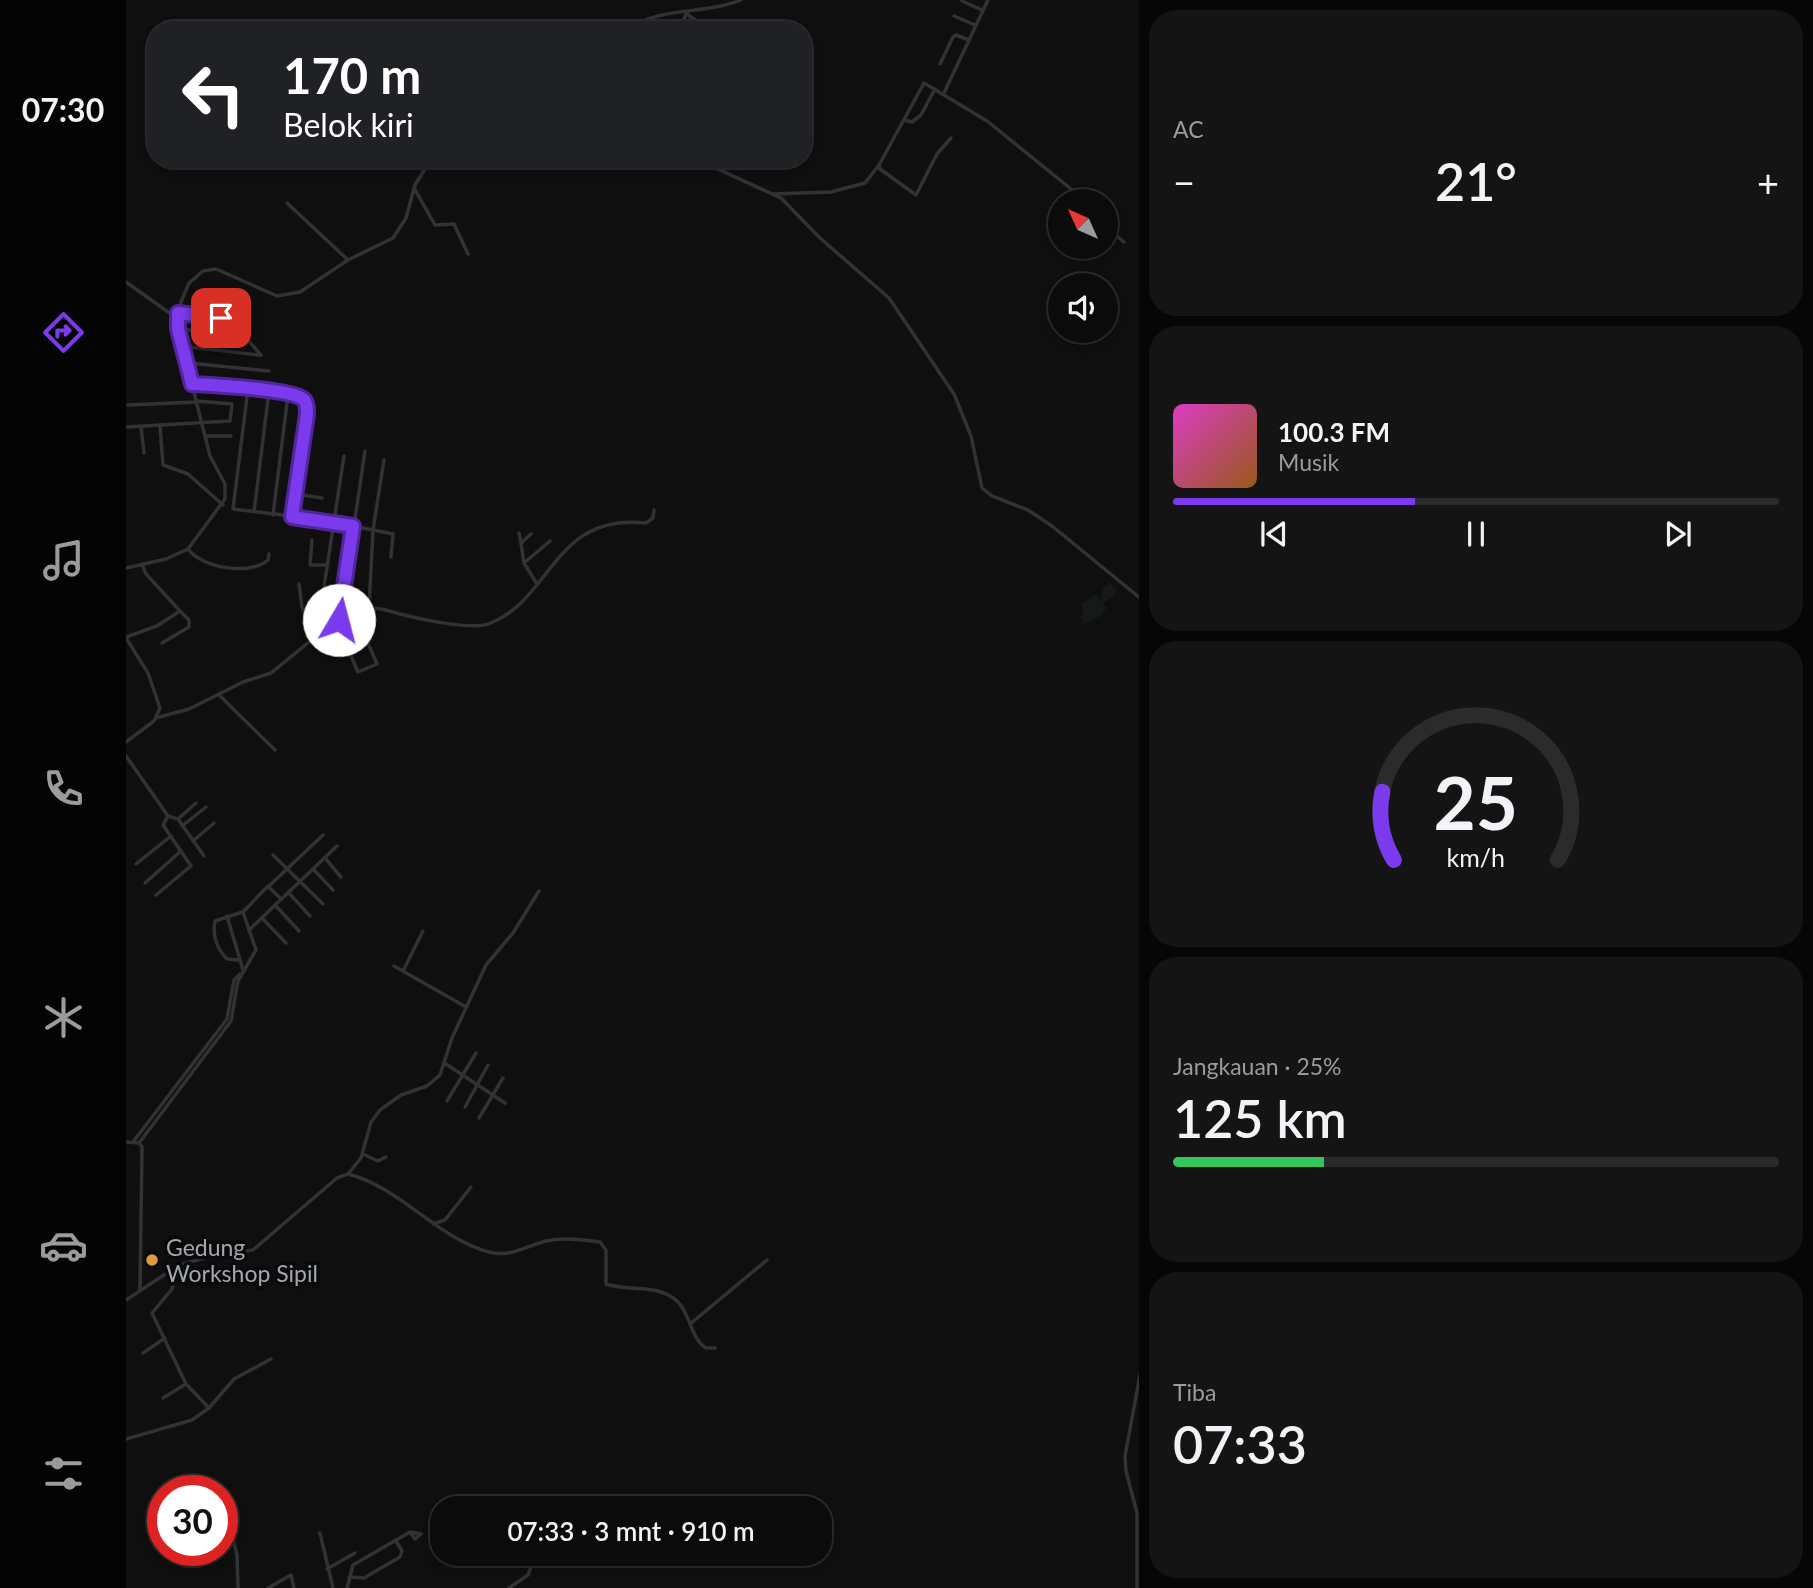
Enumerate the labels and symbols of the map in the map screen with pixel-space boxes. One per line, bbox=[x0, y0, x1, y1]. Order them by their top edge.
north arrow bbox=[1048, 189, 1118, 259]
pin bbox=[191, 288, 251, 348]
position arrow bbox=[302, 583, 376, 657]
place label: Gedung Workshop Sipil bbox=[166, 1233, 318, 1287]
marker: Gedung Workshop Sipil bbox=[144, 1252, 160, 1268]
speed limit sign: 30 bbox=[147, 1475, 238, 1566]

